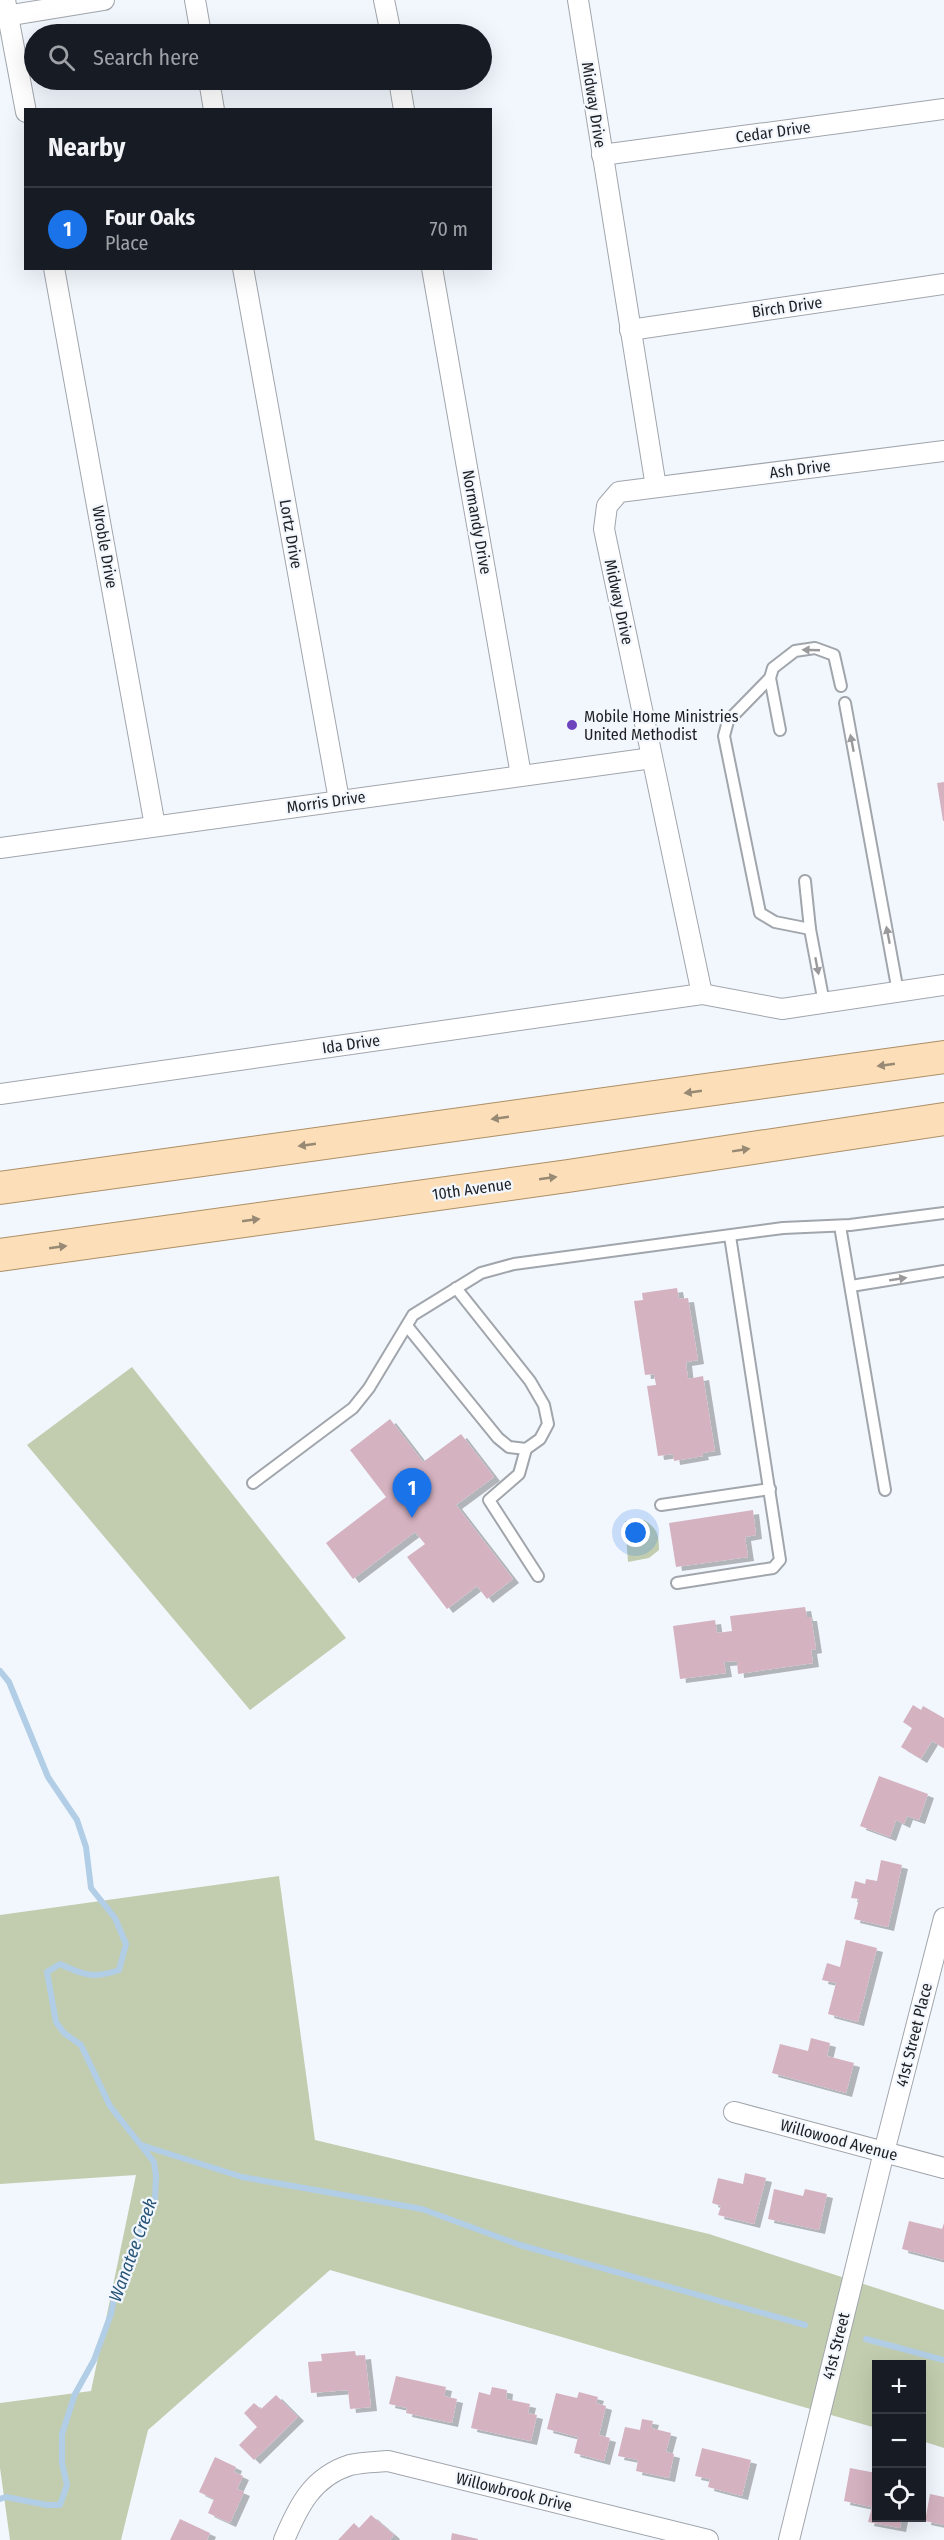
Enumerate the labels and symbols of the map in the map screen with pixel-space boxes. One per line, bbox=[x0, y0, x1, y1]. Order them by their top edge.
street label: Midway Drive bbox=[578, 61, 610, 149]
street label: Cedar Drive bbox=[734, 117, 812, 147]
street label: Birch Drive bbox=[751, 293, 823, 321]
street label: Ash Drive bbox=[768, 456, 832, 482]
street label: Normandy Drive bbox=[458, 468, 496, 576]
street label: Lortz Drive bbox=[276, 498, 306, 570]
street label: Wroble Drive bbox=[88, 504, 122, 590]
street label: Midway Drive bbox=[601, 558, 637, 646]
one-way arrow bbox=[802, 646, 821, 655]
place label: Mobile Home Ministries United Methodist bbox=[584, 707, 739, 744]
marker: Mobile Home Ministries United Methodist bbox=[565, 718, 579, 732]
one-way arrow bbox=[847, 733, 856, 752]
street label: Morris Drive bbox=[285, 787, 367, 817]
one-way arrow bbox=[883, 925, 892, 944]
one-way arrow bbox=[813, 956, 822, 975]
street label: Ida Drive bbox=[321, 1031, 381, 1057]
one-way arrow bbox=[876, 1060, 895, 1069]
one-way arrow bbox=[683, 1087, 702, 1096]
one-way arrow bbox=[490, 1114, 509, 1123]
one-way arrow bbox=[297, 1141, 316, 1150]
one-way arrow bbox=[732, 1145, 751, 1154]
street label: 10th Avenue bbox=[431, 1174, 513, 1204]
one-way arrow bbox=[539, 1174, 558, 1183]
one-way arrow bbox=[242, 1215, 261, 1224]
one-way arrow bbox=[49, 1242, 68, 1252]
one-way arrow bbox=[888, 1274, 907, 1283]
pin: 1 bbox=[392, 1468, 432, 1518]
your location bbox=[621, 1518, 650, 1547]
street label: 41st Street Place bbox=[892, 1981, 936, 2089]
street label: Willowood Avenue bbox=[778, 2115, 900, 2165]
water label: Wanatee Creek bbox=[104, 2195, 162, 2305]
street label: 41st Street bbox=[819, 2310, 854, 2381]
street label: Willowbrook Drive bbox=[454, 2468, 574, 2516]

